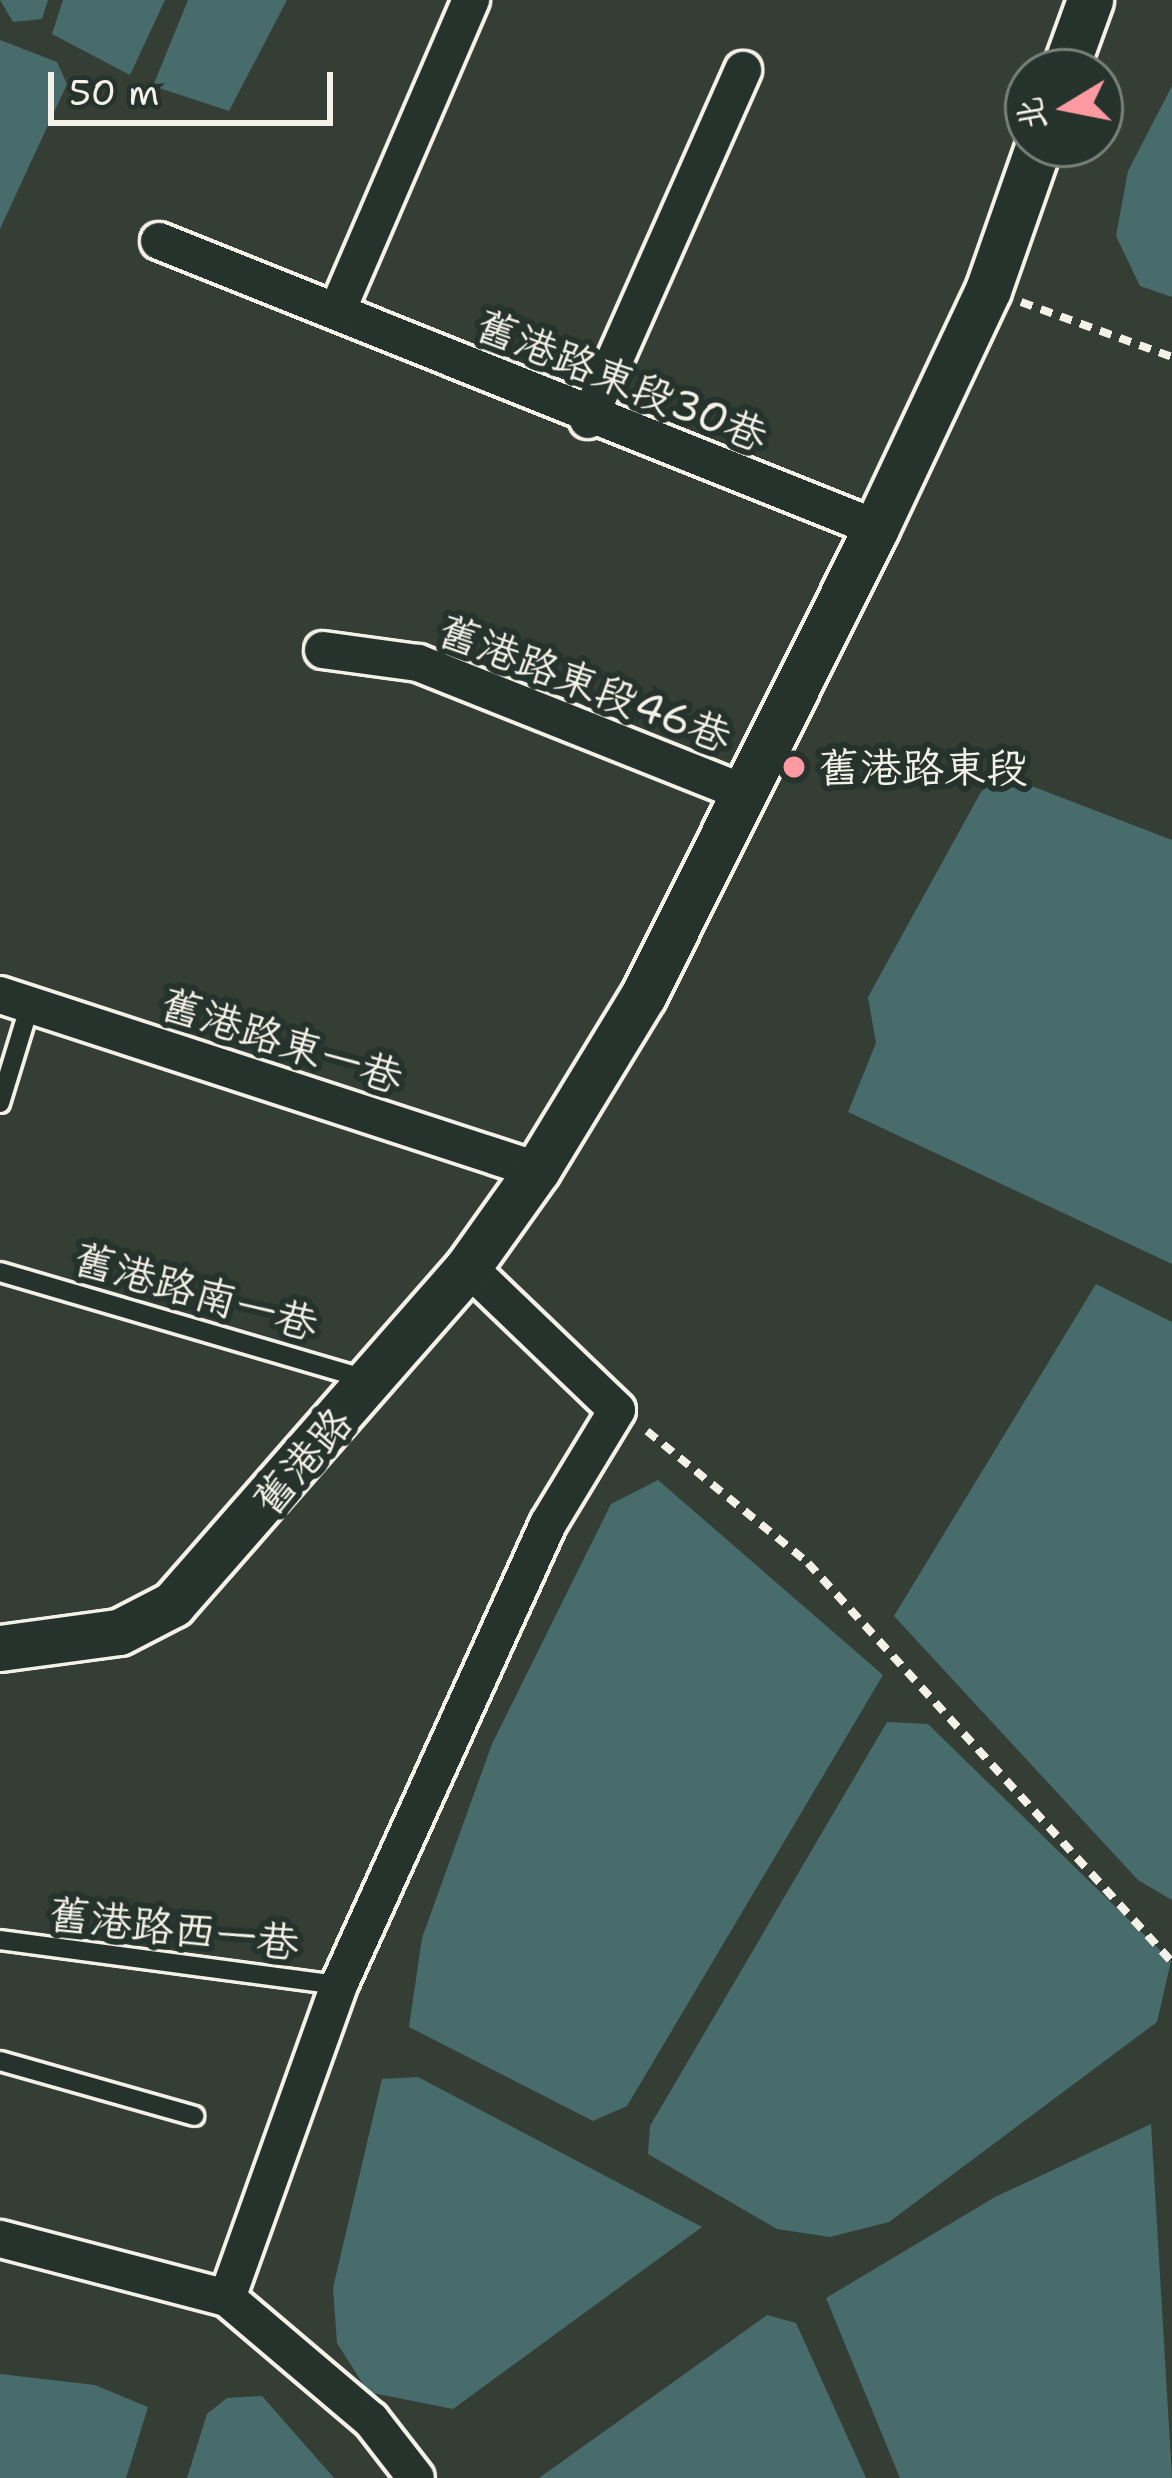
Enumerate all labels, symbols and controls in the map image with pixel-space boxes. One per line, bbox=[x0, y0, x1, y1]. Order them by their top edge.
scale bar bbox=[54, 48, 339, 122]
north arrow bbox=[1004, 48, 1124, 168]
text: 50 m bbox=[69, 68, 159, 117]
text: 北 bbox=[1006, 94, 1056, 134]
street label: 舊港路東段30巷 bbox=[469, 299, 775, 461]
street label: 舊港路東段46巷 bbox=[431, 604, 739, 762]
place label: 舊港路東段 bbox=[818, 742, 1028, 792]
marker: 舊港路東段 bbox=[781, 754, 807, 780]
street label: 舊港路東一巷 bbox=[154, 977, 410, 1103]
street label: 舊港路南一巷 bbox=[68, 1232, 324, 1350]
street label: 舊港路 bbox=[242, 1397, 362, 1525]
street label: 舊港路西一巷 bbox=[46, 1888, 302, 1968]

